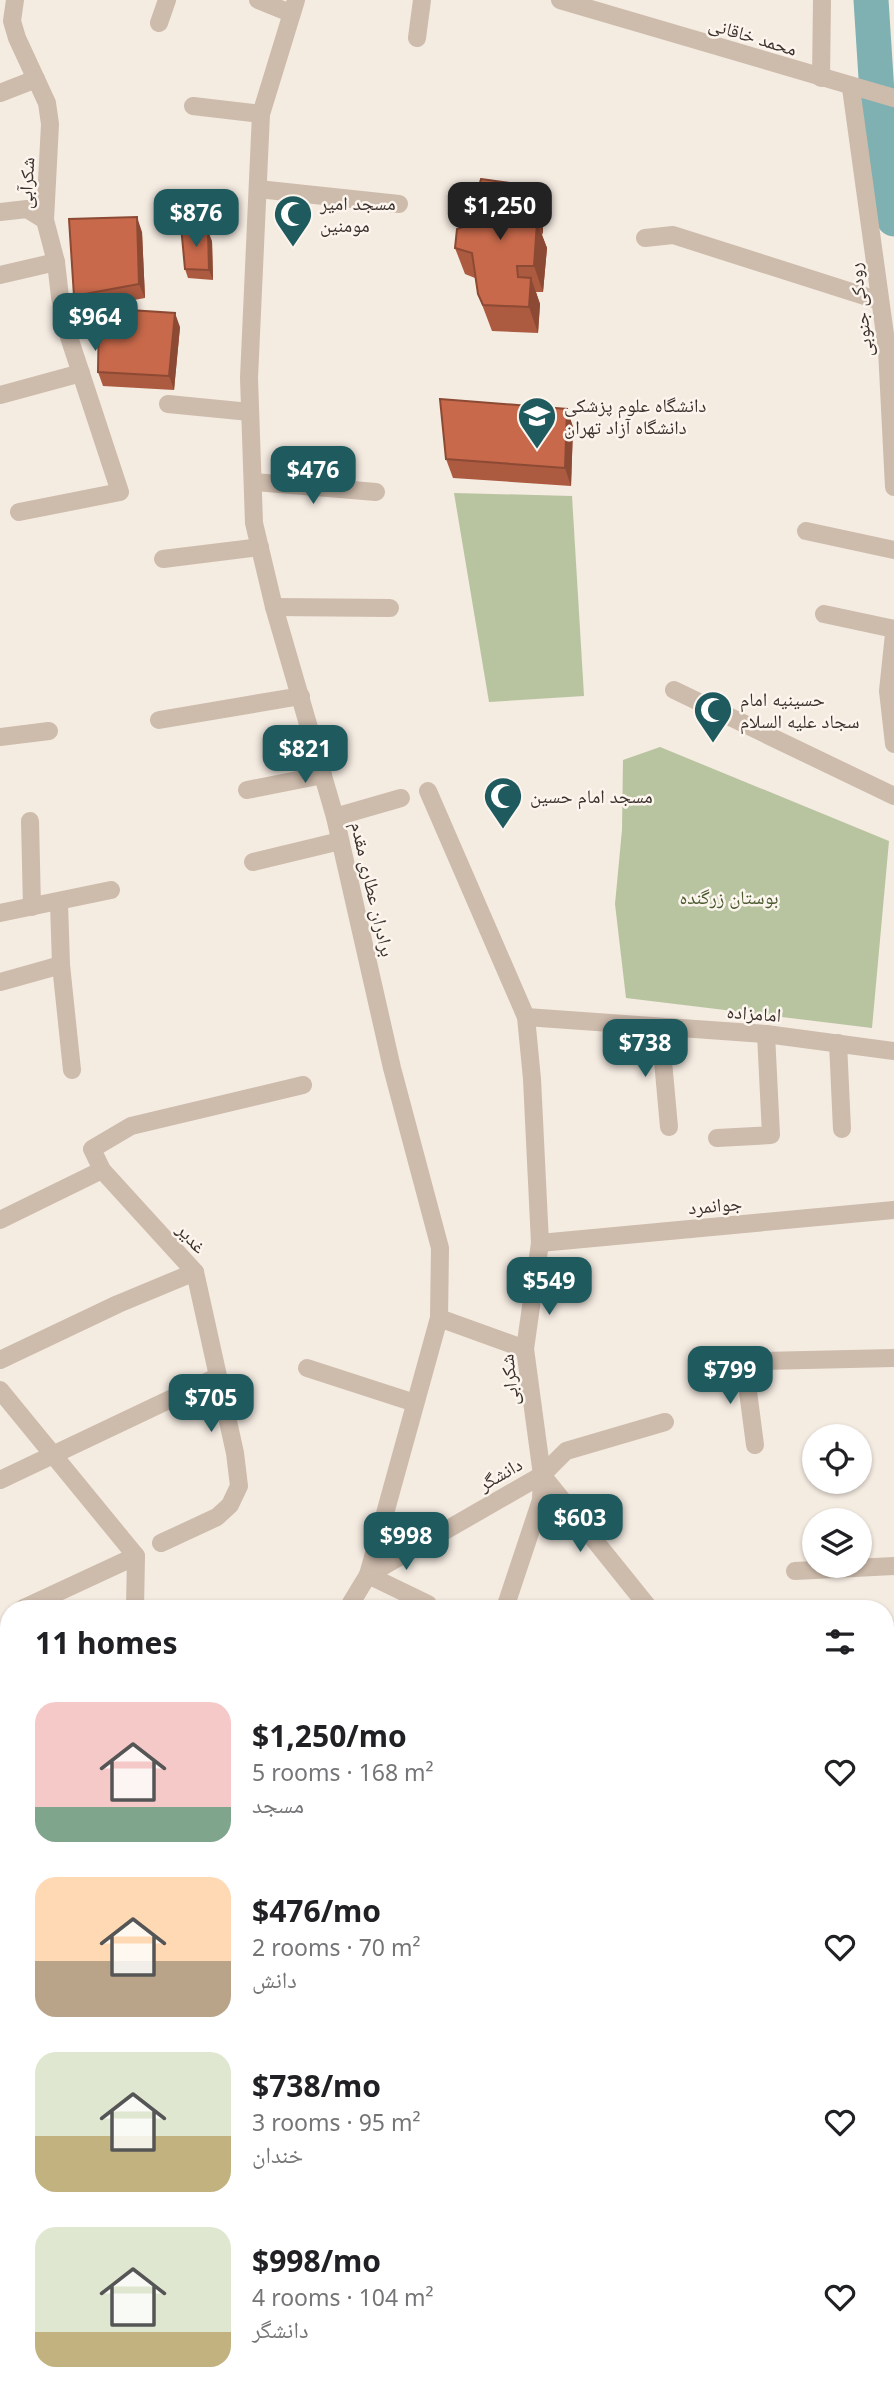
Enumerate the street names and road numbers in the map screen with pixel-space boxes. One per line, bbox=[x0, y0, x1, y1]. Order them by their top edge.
street label: محمد خاقانی bbox=[706, 10, 800, 62]
street label: شکرآبی bbox=[12, 157, 40, 209]
street label: رودکی جنوبی bbox=[841, 261, 879, 359]
street label: برادران عطاری مقدم bbox=[344, 819, 401, 959]
street label: امامزاده bbox=[726, 998, 782, 1028]
street label: جوانمرد bbox=[687, 1190, 743, 1220]
street label: غدیر bbox=[171, 1216, 213, 1259]
street label: شکرابی bbox=[493, 1353, 525, 1407]
street label: دانشگر bbox=[472, 1451, 527, 1497]

